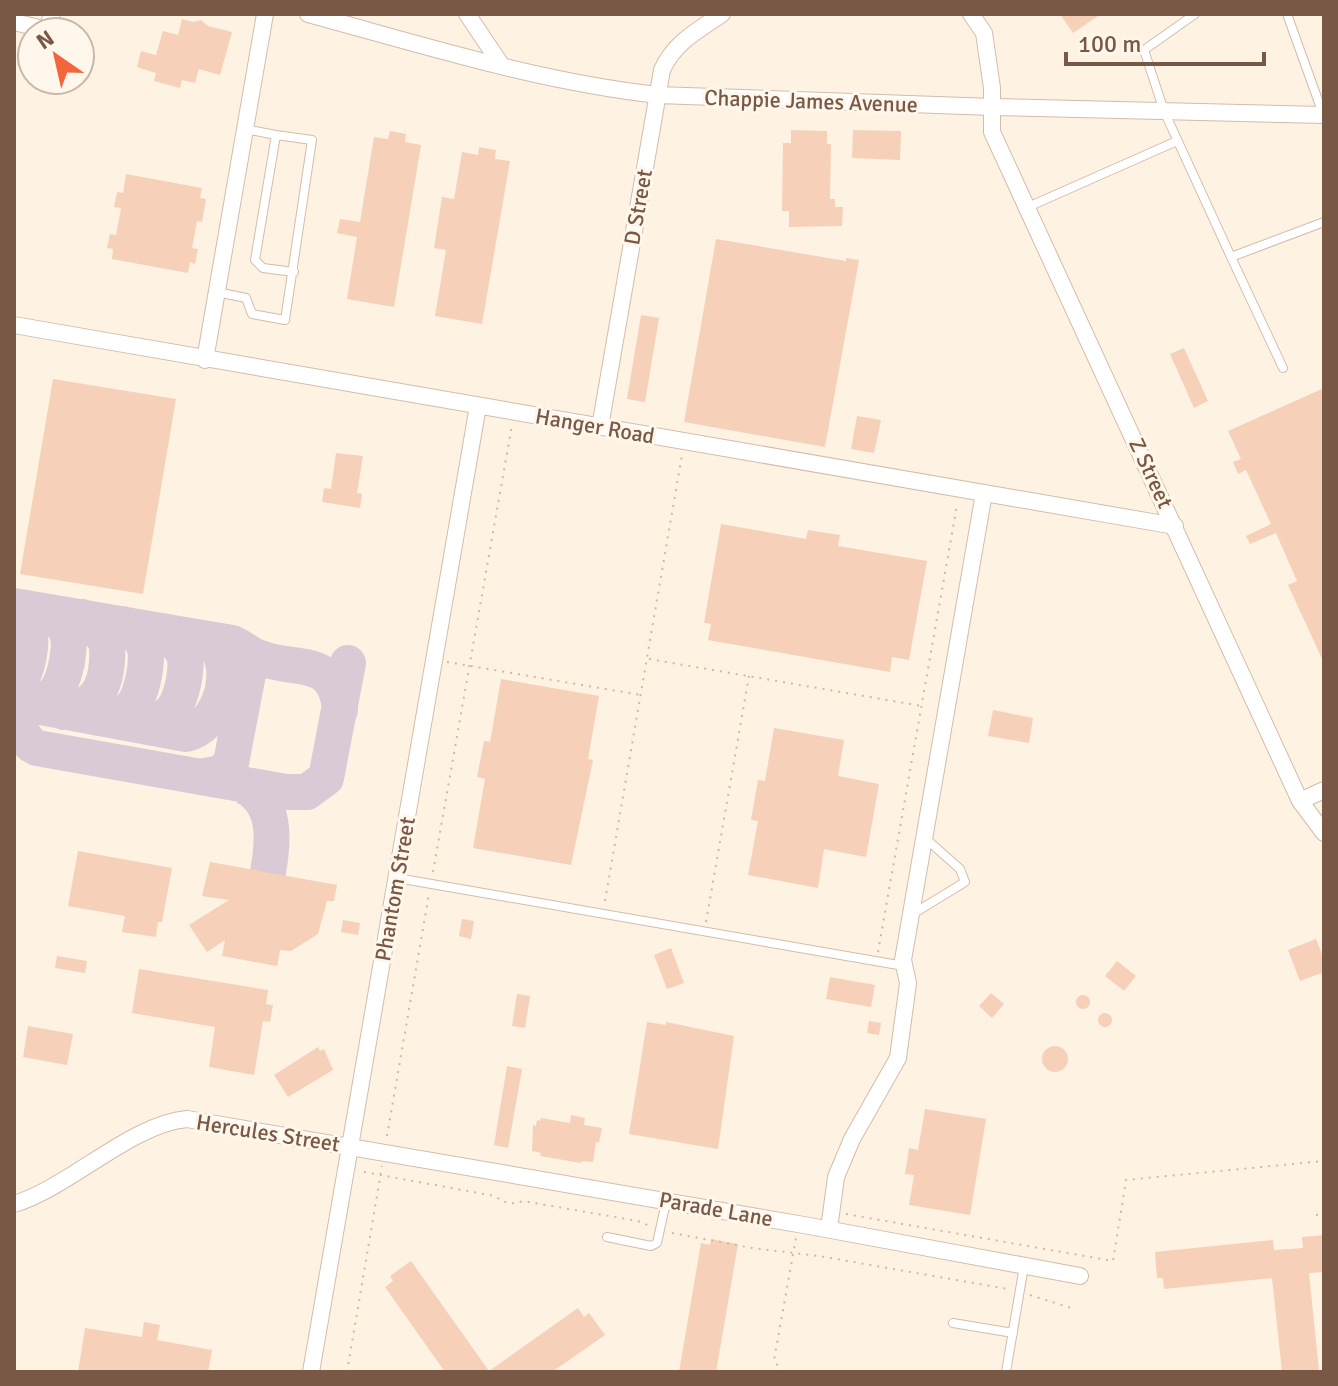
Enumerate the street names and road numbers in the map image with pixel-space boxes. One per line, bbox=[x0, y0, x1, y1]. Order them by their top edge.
street label: Chappie James Avenue bbox=[704, 84, 918, 118]
street label: D Street bbox=[618, 167, 658, 247]
street label: Hanger Road bbox=[533, 402, 657, 450]
street label: Z Street bbox=[1123, 434, 1179, 513]
street label: Phantom Street bbox=[369, 814, 421, 963]
street label: Hercules Street bbox=[194, 1108, 342, 1158]
street label: Parade Lane bbox=[657, 1186, 775, 1232]

